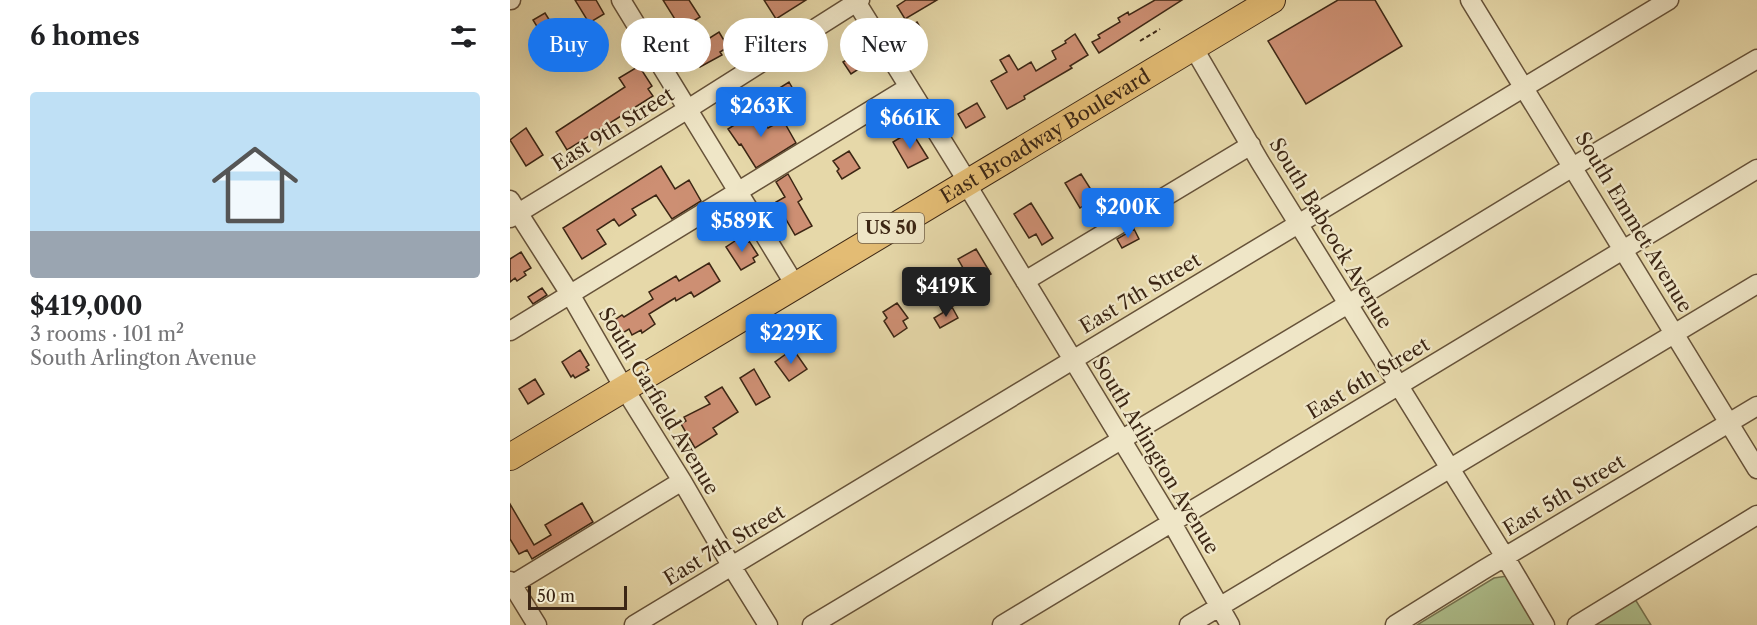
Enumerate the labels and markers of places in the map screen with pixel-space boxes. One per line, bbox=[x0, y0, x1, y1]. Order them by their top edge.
pin: $263K bbox=[719, 87, 803, 138]
pin: $661K bbox=[868, 99, 952, 150]
pin: $200K bbox=[1086, 188, 1170, 239]
pin: $589K bbox=[700, 202, 784, 253]
pin: $419K bbox=[904, 267, 988, 318]
pin: $229K bbox=[749, 314, 833, 365]

